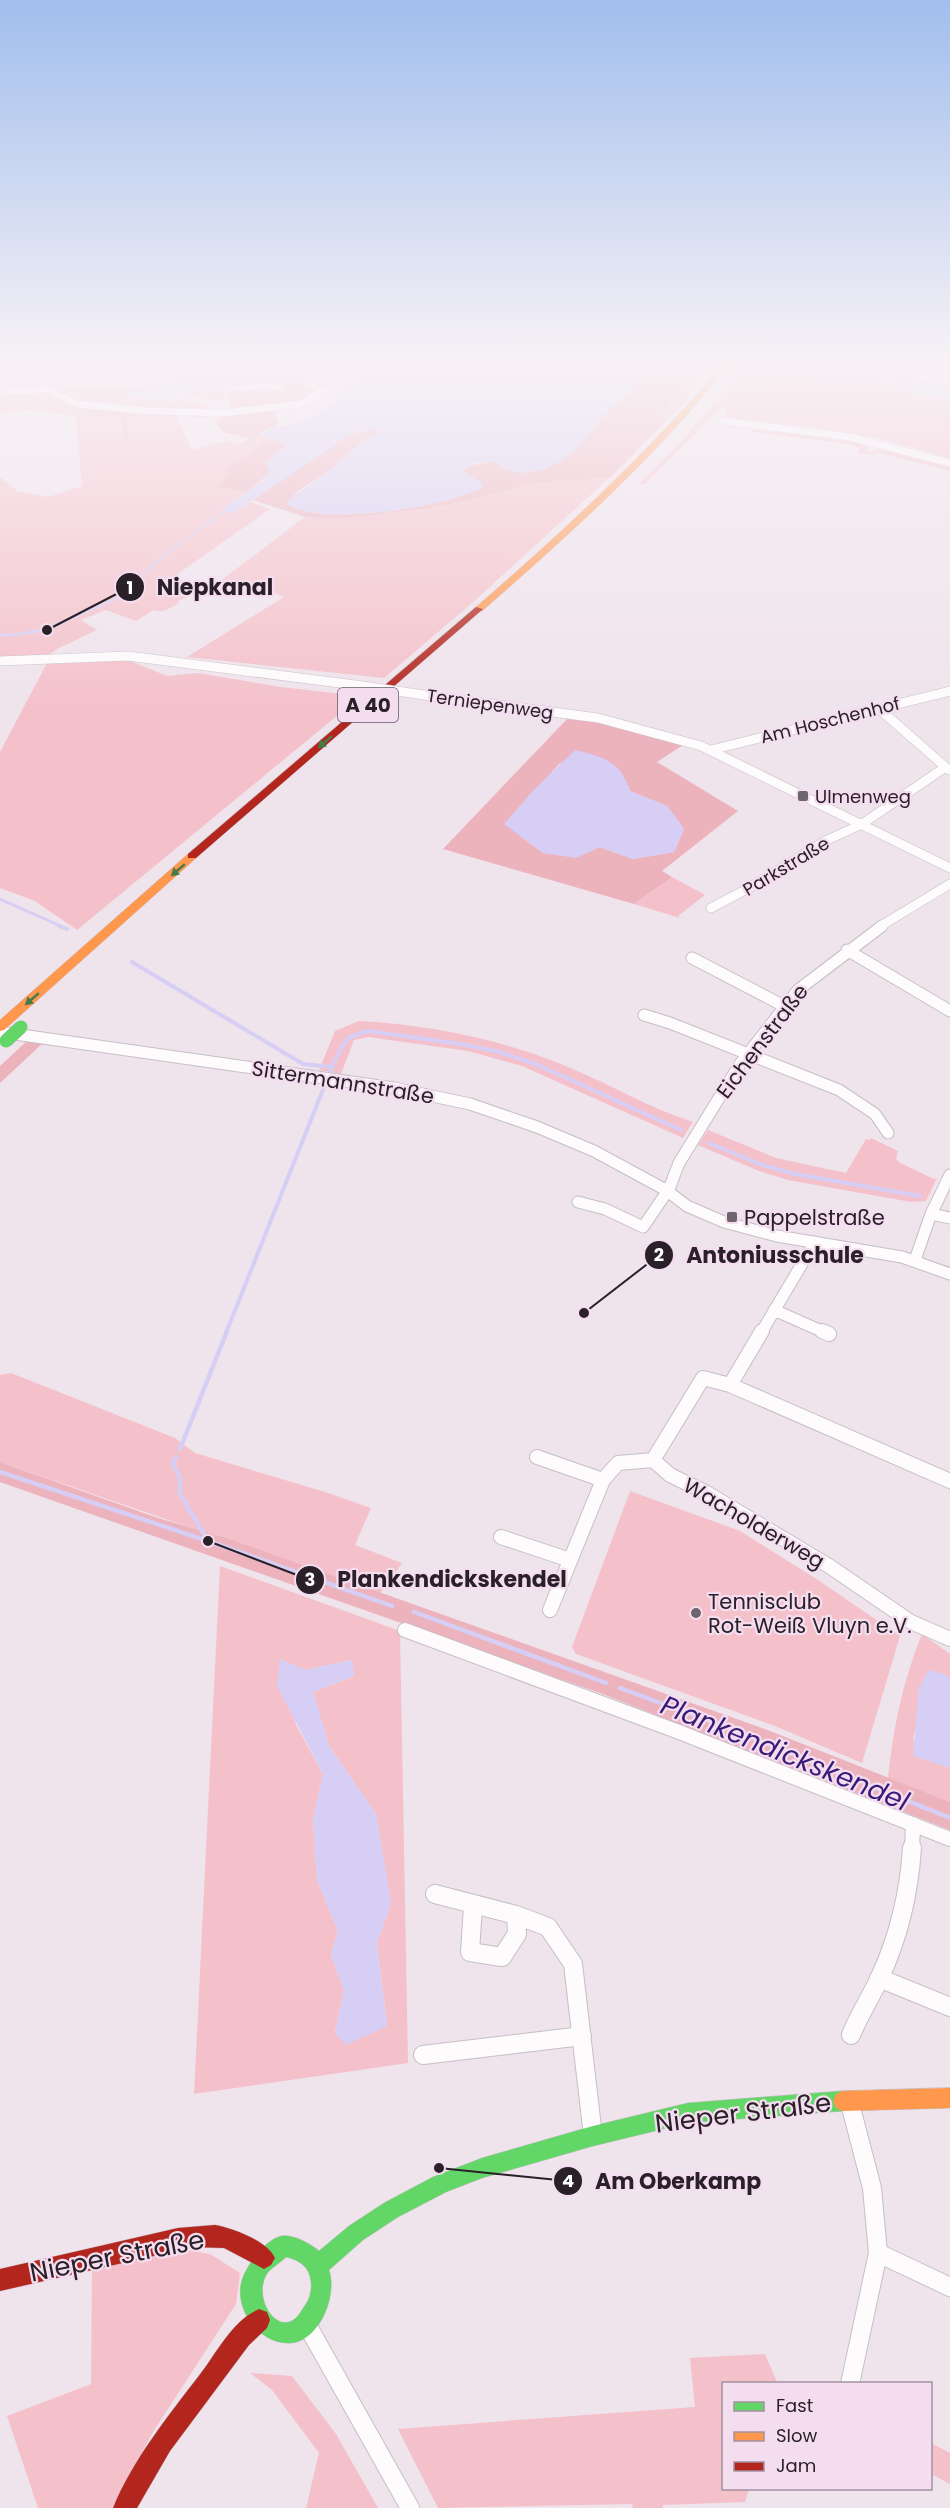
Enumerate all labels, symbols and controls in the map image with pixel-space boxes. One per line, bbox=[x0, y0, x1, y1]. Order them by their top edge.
callout: Niepkanal bbox=[115, 567, 285, 607]
text: Niepkanal bbox=[157, 572, 273, 603]
text: 1 bbox=[127, 575, 133, 600]
street label: Terniepenweg bbox=[425, 683, 555, 725]
road number: A 40 bbox=[338, 688, 398, 722]
street label: Am Hoschenhof bbox=[758, 691, 902, 749]
one-way arrow bbox=[318, 735, 333, 748]
place label: Ulmenweg bbox=[815, 784, 911, 809]
marker: Ulmenweg bbox=[796, 789, 810, 803]
street label: Parkstraße bbox=[738, 830, 834, 902]
one-way arrow bbox=[171, 863, 186, 876]
street label: Eichenstraße bbox=[709, 978, 815, 1104]
one-way arrow bbox=[25, 992, 40, 1005]
street label: Sittermannstraße bbox=[250, 1053, 436, 1111]
place label: Pappelstraße bbox=[744, 1203, 885, 1232]
marker: Pappelstraße bbox=[725, 1210, 739, 1224]
callout: Antoniusschule bbox=[644, 1235, 876, 1275]
text: Antoniusschule bbox=[686, 1240, 864, 1271]
text: 2 bbox=[654, 1242, 664, 1267]
street label: Wacholderweg bbox=[678, 1471, 830, 1575]
callout: Plankendickskendel bbox=[295, 1560, 579, 1600]
text: Plankendickskendel bbox=[337, 1564, 567, 1595]
text: 3 bbox=[305, 1567, 315, 1592]
place label: Tennisclub Rot-Weiß Vluyn e.V. bbox=[708, 1587, 912, 1640]
marker: Tennisclub Rot-Weiß Vluyn e.V. bbox=[689, 1606, 703, 1620]
water label: Plankendickskendel bbox=[655, 1686, 915, 1820]
street label: Nieper Straße bbox=[653, 2084, 833, 2142]
callout: Am Oberkamp bbox=[553, 2161, 773, 2201]
text: Am Oberkamp bbox=[595, 2166, 761, 2197]
text: 4 bbox=[562, 2168, 574, 2193]
street label: Nieper Straße bbox=[27, 2221, 207, 2291]
legend bbox=[722, 2382, 932, 2490]
text: Fast bbox=[776, 2393, 813, 2418]
text: Slow bbox=[776, 2423, 818, 2448]
text: Jam bbox=[776, 2453, 816, 2478]

